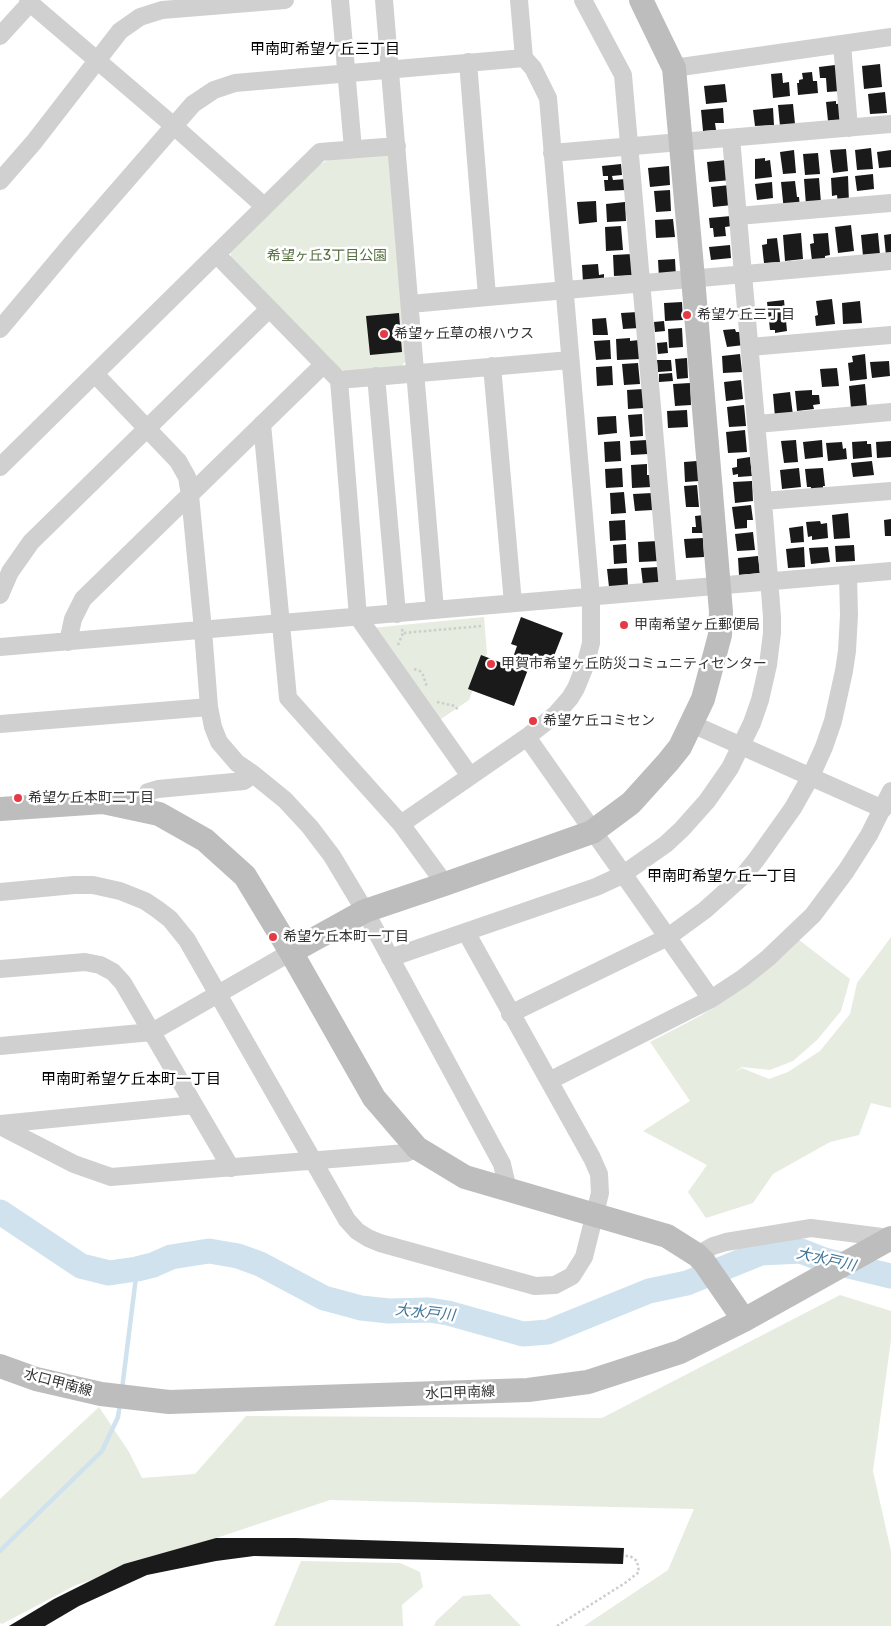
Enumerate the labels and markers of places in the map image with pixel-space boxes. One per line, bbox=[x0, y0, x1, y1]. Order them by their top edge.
place label: 希望ケ丘三丁目 bbox=[697, 307, 795, 323]
marker: 希望ケ丘三丁目 bbox=[681, 309, 693, 321]
place label: 希望ヶ丘草の根ハウス bbox=[394, 326, 534, 342]
marker: 希望ヶ丘草の根ハウス bbox=[378, 328, 390, 340]
place label: 甲南希望ヶ丘郵便局 bbox=[634, 617, 760, 633]
marker: 甲南希望ヶ丘郵便局 bbox=[618, 619, 630, 631]
place label: 甲賀市希望ヶ丘防災コミュニティセンター bbox=[501, 656, 767, 672]
marker: 甲賀市希望ヶ丘防災コミュニティセンター bbox=[485, 658, 497, 670]
place label: 希望ケ丘コミセン bbox=[543, 713, 655, 729]
marker: 希望ケ丘コミセン bbox=[527, 715, 539, 727]
place label: 希望ケ丘本町二丁目 bbox=[28, 790, 154, 806]
marker: 希望ケ丘本町二丁目 bbox=[12, 792, 24, 804]
place label: 希望ケ丘本町一丁目 bbox=[283, 929, 409, 945]
marker: 希望ケ丘本町一丁目 bbox=[267, 931, 279, 943]

